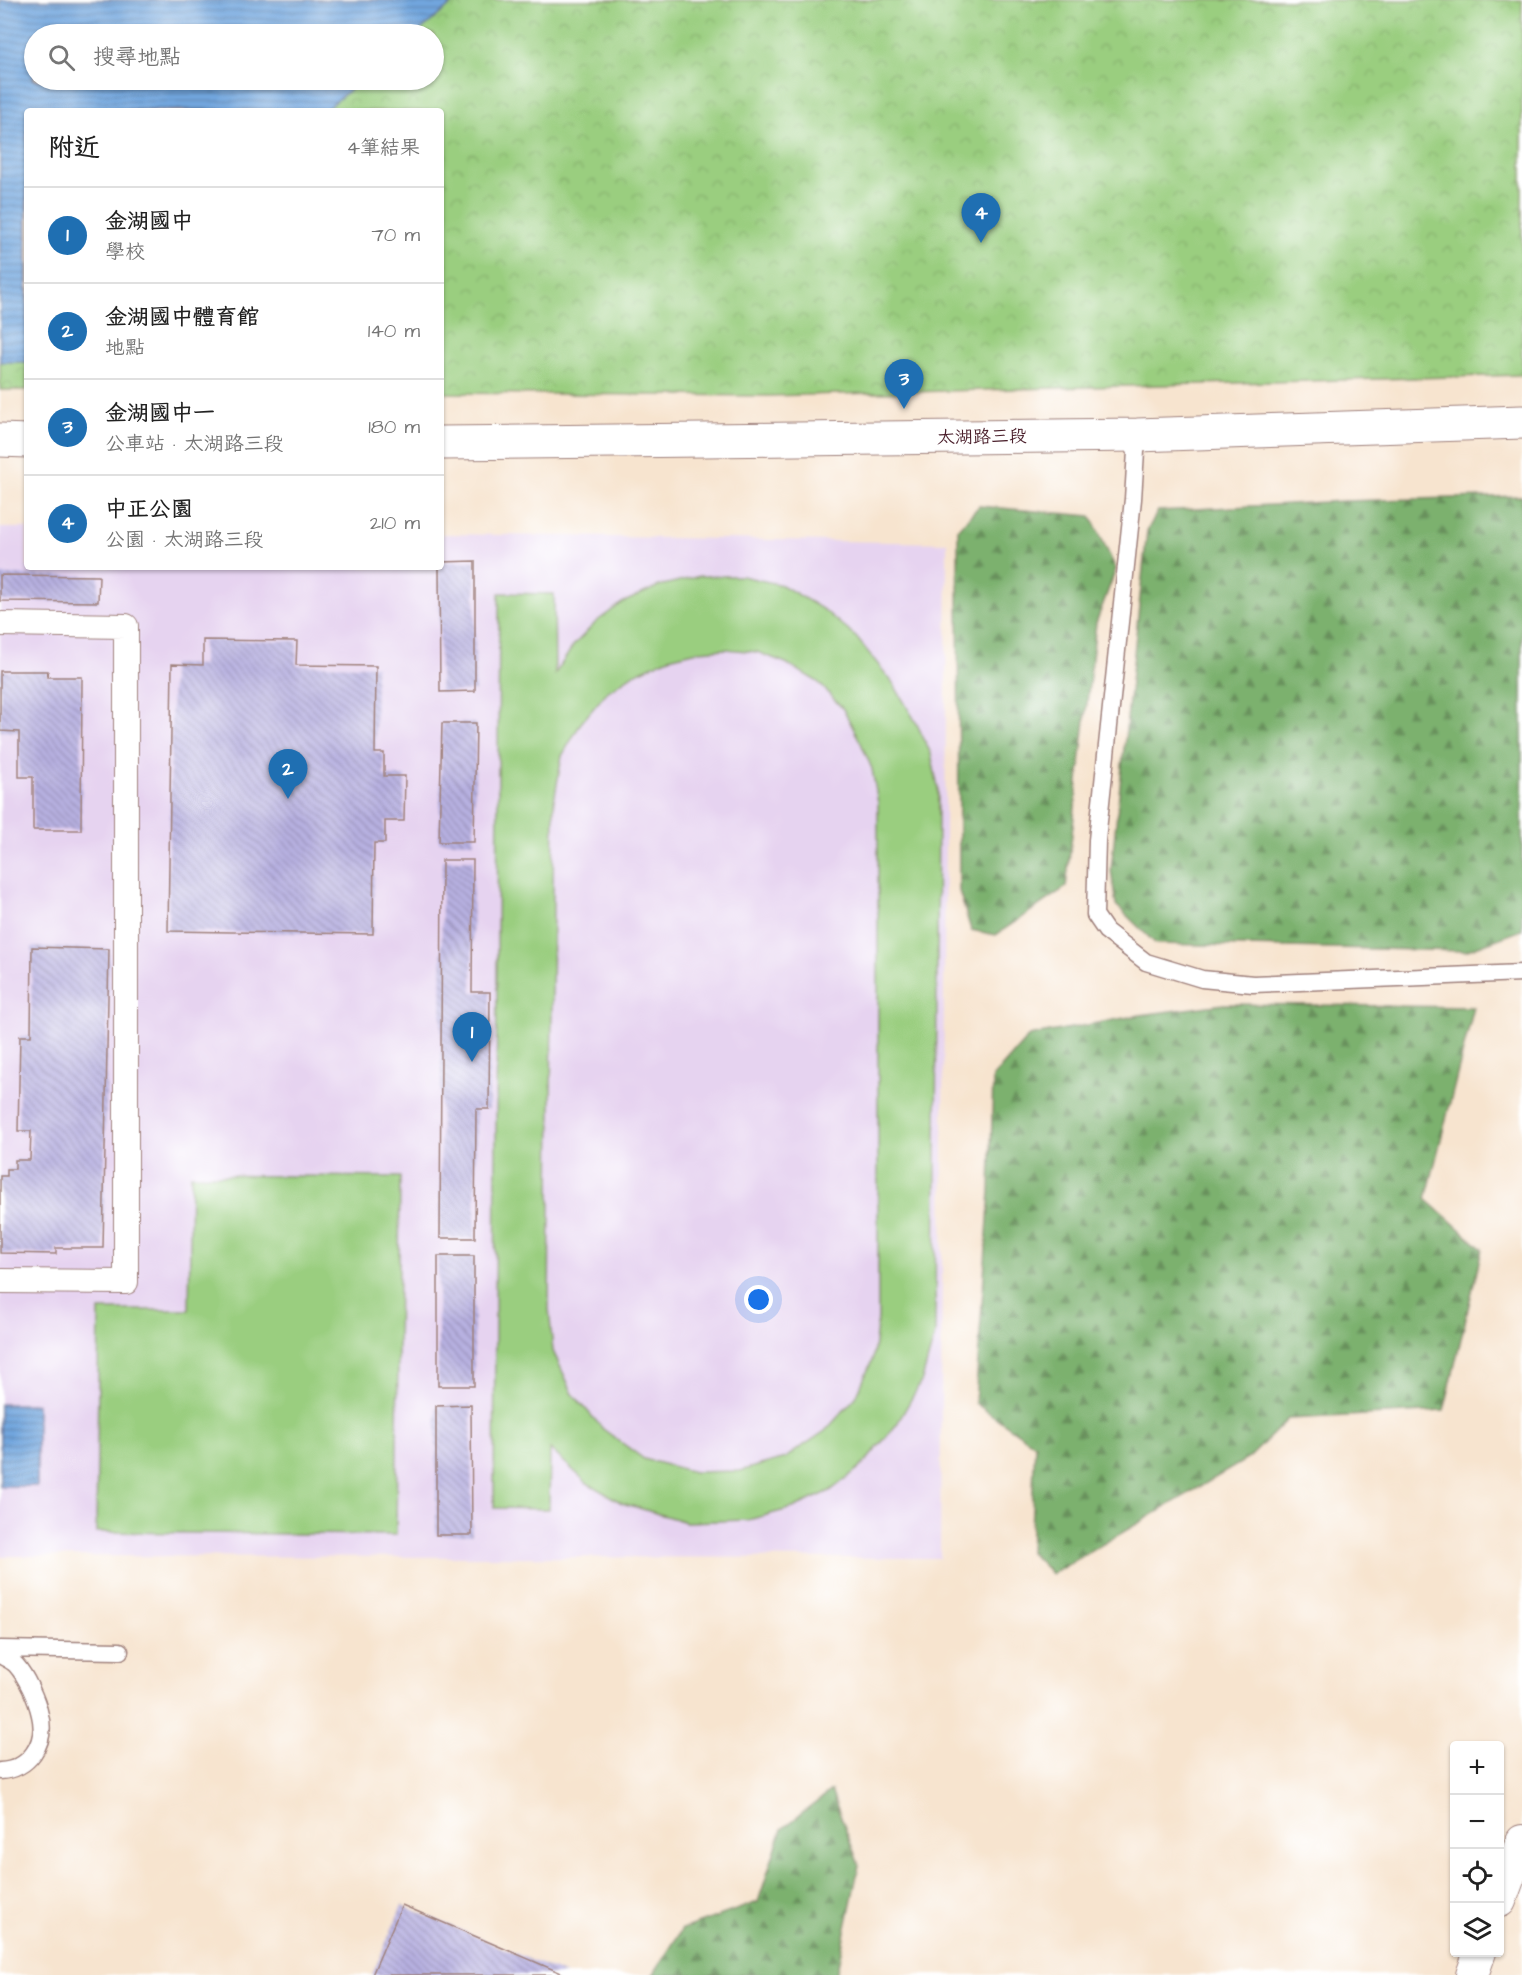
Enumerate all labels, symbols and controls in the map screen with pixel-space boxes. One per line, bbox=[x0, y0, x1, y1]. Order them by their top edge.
search box bbox=[24, 24, 444, 90]
icon: search bbox=[45, 41, 78, 74]
text: 搜尋地點 bbox=[93, 42, 181, 73]
text: 附近 bbox=[48, 130, 100, 166]
text: 4筆結果 bbox=[346, 134, 420, 162]
pin: 4 bbox=[962, 194, 1000, 243]
text: 金湖國中 bbox=[105, 206, 193, 237]
text: 1 bbox=[66, 221, 69, 249]
text: 70 m bbox=[372, 221, 420, 249]
text: 學校 bbox=[105, 238, 145, 266]
text: 金湖國中體育館 bbox=[105, 302, 259, 333]
text: 2 bbox=[62, 317, 73, 345]
text: 140 m bbox=[368, 317, 420, 345]
text: 地點 bbox=[105, 334, 145, 362]
pin: 3 bbox=[884, 360, 924, 409]
text: 金湖國中一 bbox=[105, 398, 215, 429]
text: 3 bbox=[62, 413, 73, 441]
text: 180 m bbox=[368, 413, 420, 441]
street label: 太湖路三段 bbox=[937, 424, 1027, 450]
text: 公車站 · 太湖路三段 bbox=[105, 430, 284, 458]
text: 中正公園 bbox=[105, 494, 193, 525]
text: 4 bbox=[61, 509, 74, 537]
text: 210 m bbox=[370, 509, 420, 537]
text: 公園 · 太湖路三段 bbox=[105, 526, 264, 554]
pin: 2 bbox=[268, 750, 308, 799]
pin: 1 bbox=[452, 1012, 492, 1062]
your location bbox=[744, 1285, 773, 1314]
map controls bbox=[1450, 1741, 1504, 1957]
button: + bbox=[1450, 1741, 1504, 1795]
button: − bbox=[1450, 1795, 1504, 1849]
button: locate bbox=[1450, 1849, 1504, 1903]
button: layers bbox=[1450, 1903, 1504, 1957]

